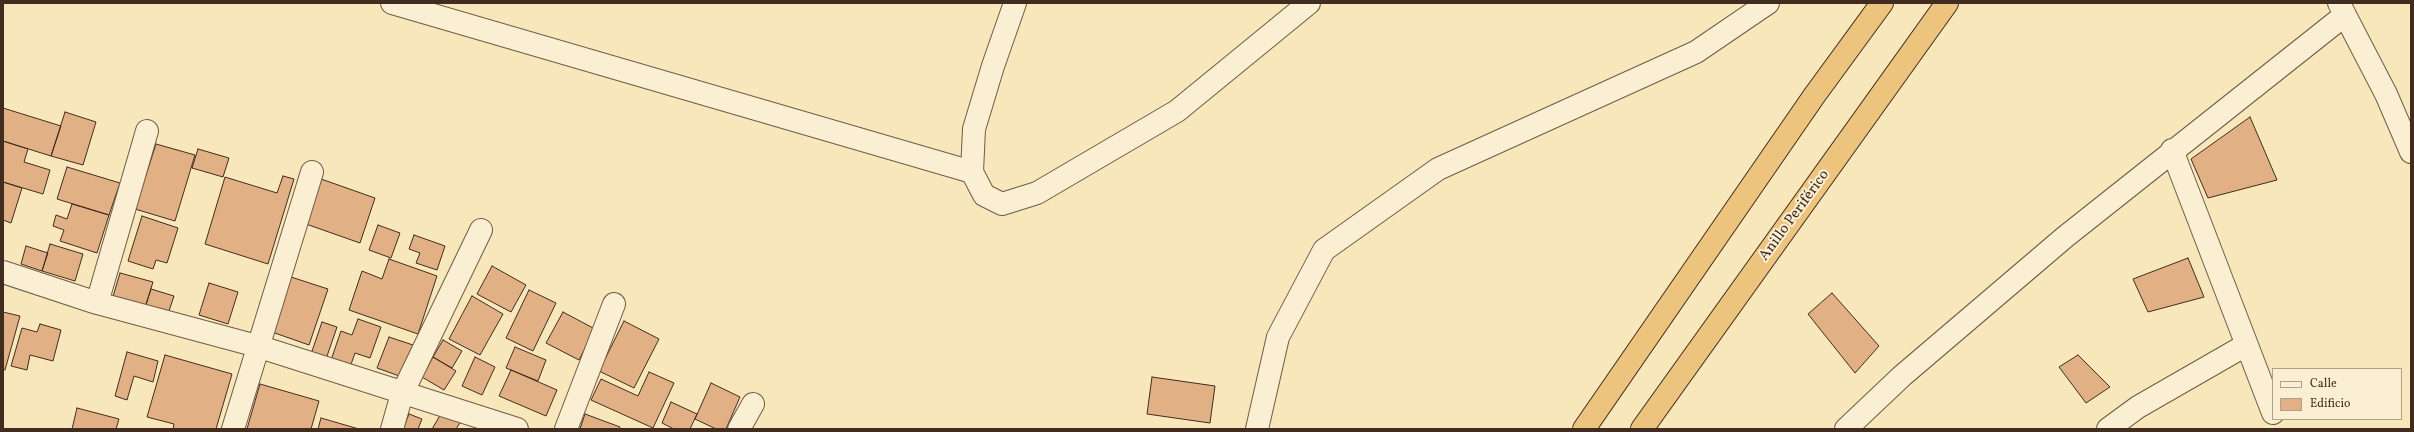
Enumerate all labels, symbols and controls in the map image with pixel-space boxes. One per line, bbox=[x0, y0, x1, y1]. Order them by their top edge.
street label: Anillo Periférico bbox=[1756, 167, 1834, 265]
legend bbox=[2272, 368, 2402, 420]
text: Calle bbox=[2310, 376, 2337, 392]
text: Edificio bbox=[2310, 396, 2350, 412]

